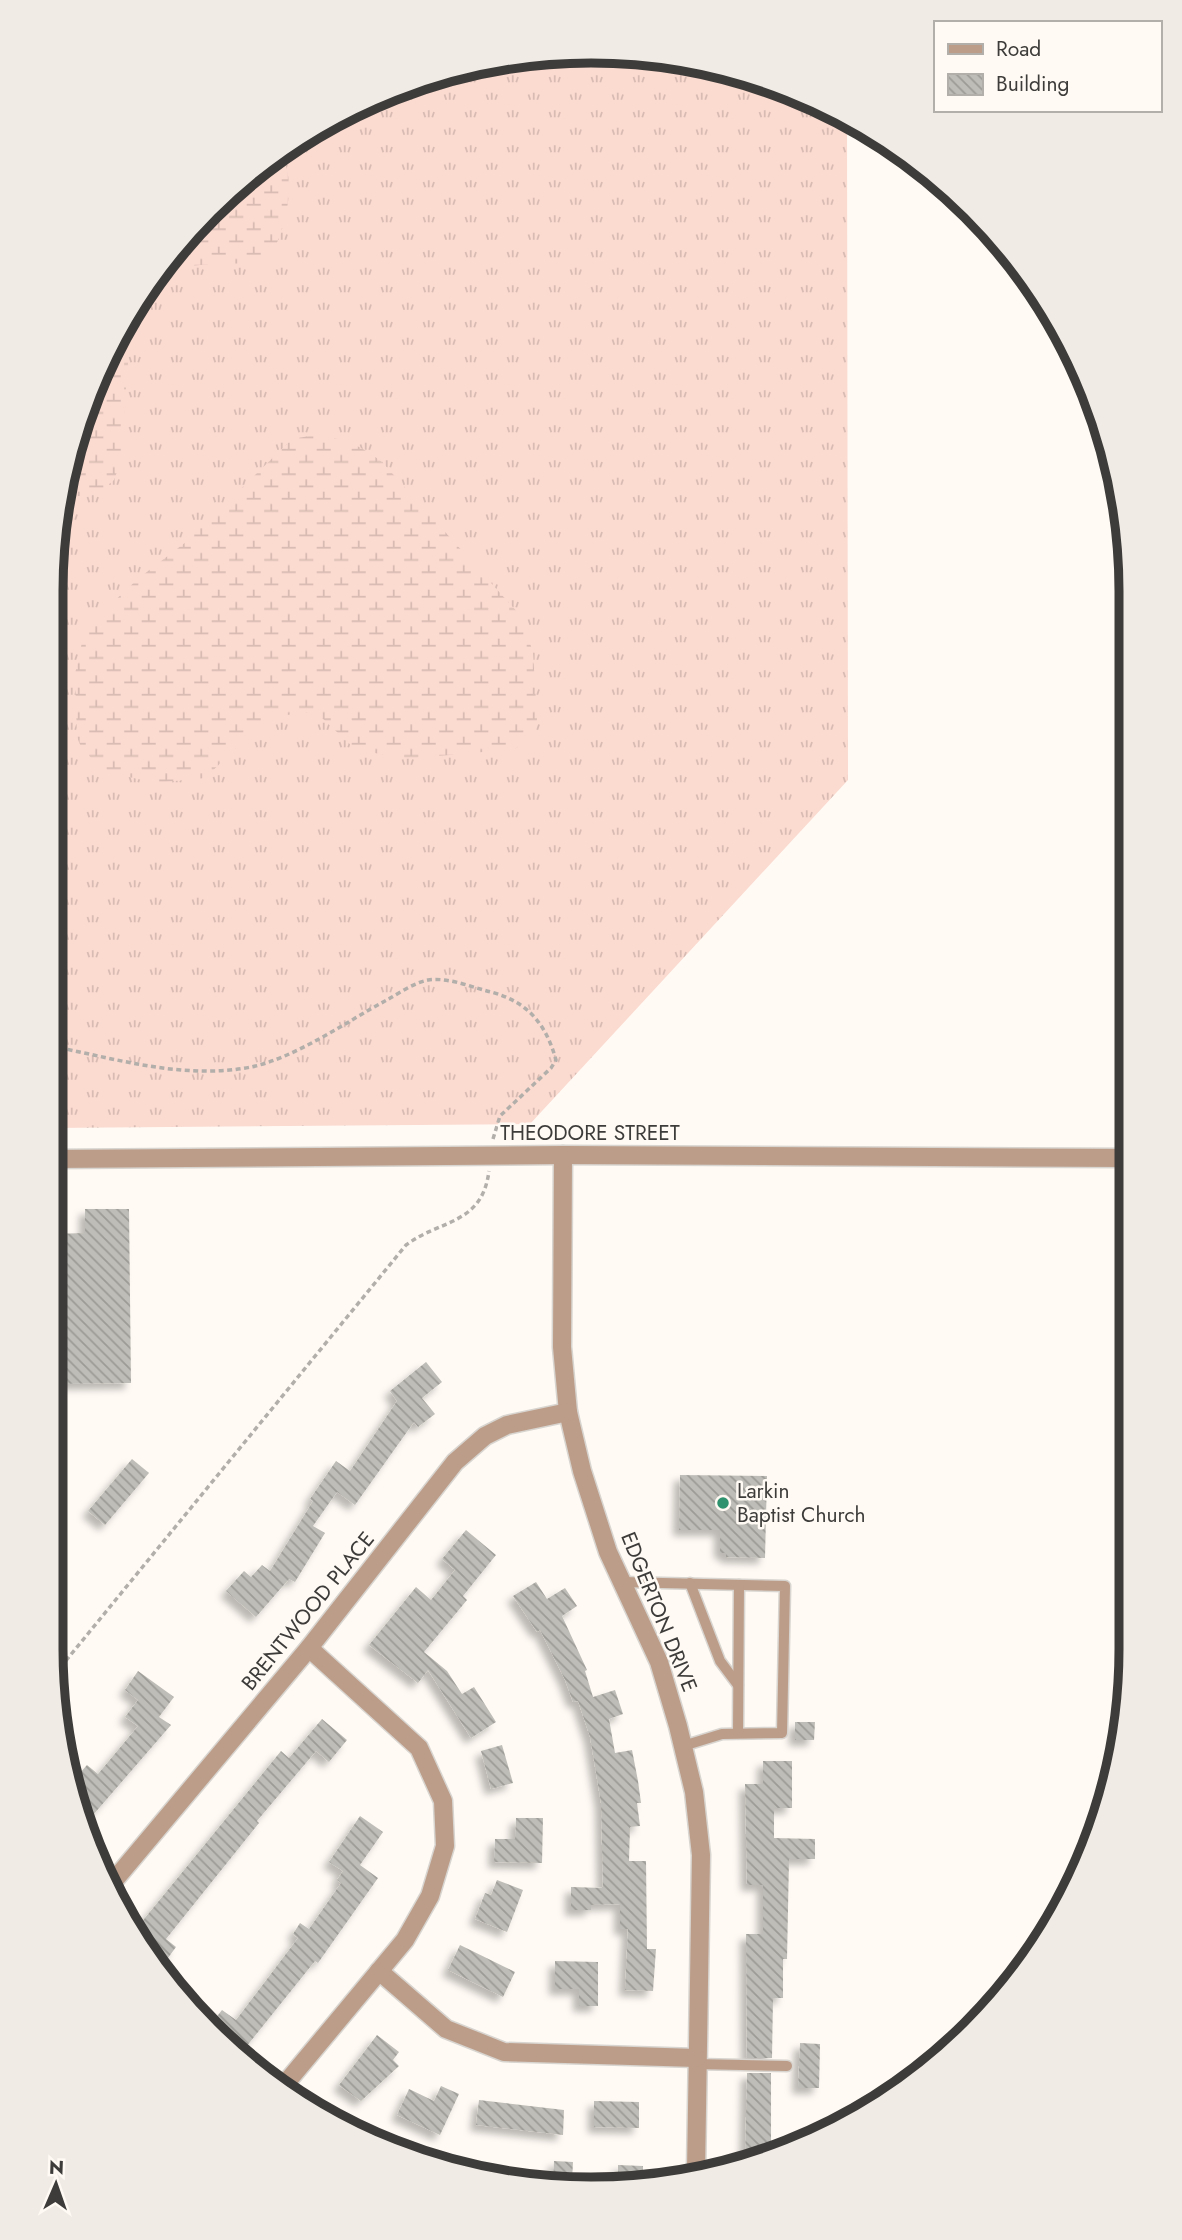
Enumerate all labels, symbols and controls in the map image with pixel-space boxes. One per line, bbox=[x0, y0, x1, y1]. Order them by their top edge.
legend bbox=[934, 21, 1161, 112]
text: Road bbox=[996, 34, 1041, 64]
text: Building bbox=[996, 69, 1069, 99]
street label: THEODORE STREET bbox=[500, 1118, 680, 1148]
place label: Larkin Baptist Church bbox=[737, 1476, 865, 1530]
marker: Larkin Baptist Church bbox=[715, 1495, 731, 1511]
street label: BRENTWOOD PLACE bbox=[234, 1525, 382, 1697]
street label: EDGERTON DRIVE bbox=[613, 1528, 705, 1696]
north arrow bbox=[21, 2149, 91, 2219]
text: N bbox=[49, 2154, 65, 2181]

